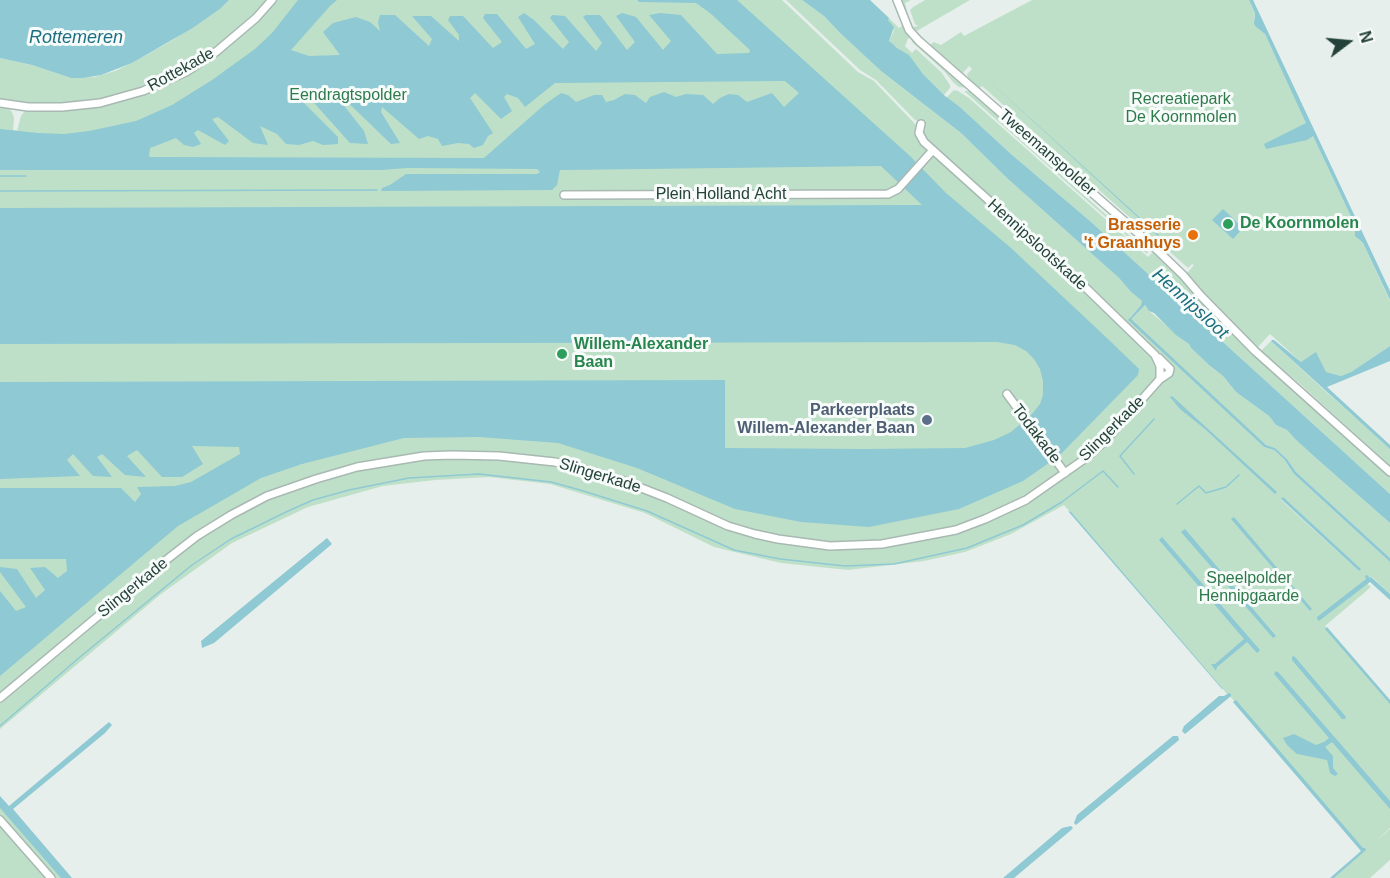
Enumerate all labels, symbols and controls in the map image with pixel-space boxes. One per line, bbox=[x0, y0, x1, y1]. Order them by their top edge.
north arrow bbox=[1318, 12, 1378, 72]
water label: Rottemeren bbox=[29, 27, 123, 49]
text: N bbox=[1356, 29, 1376, 45]
street label: Rottekade bbox=[144, 44, 218, 96]
park label: Eendragtspolder bbox=[289, 86, 407, 106]
park label: Recreatiepark De Koornmolen bbox=[1125, 90, 1237, 128]
street label: Tweemanspolder bbox=[995, 106, 1099, 200]
street label: Plein Holland Acht bbox=[656, 185, 786, 205]
street label: Hennipslootskade bbox=[983, 195, 1091, 295]
place label: De Koornmolen bbox=[1240, 214, 1359, 234]
place label: Brasserie 't Graanhuys bbox=[1084, 216, 1181, 254]
marker: De Koornmolen bbox=[1221, 217, 1235, 231]
marker: Brasserie 't Graanhuys bbox=[1186, 228, 1200, 242]
water label: Hennipsloot bbox=[1147, 264, 1233, 344]
place label: Willem-Alexander Baan bbox=[574, 335, 708, 373]
marker: Willem-Alexander Baan bbox=[555, 347, 569, 361]
street label: Slingerkade bbox=[1075, 392, 1149, 466]
place label: Parkeerplaats Willem-Alexander Baan bbox=[737, 401, 915, 439]
street label: Todakade bbox=[1007, 401, 1065, 467]
marker: Parkeerplaats Willem-Alexander Baan bbox=[920, 413, 934, 427]
street label: Slingerkade bbox=[557, 454, 643, 498]
street label: Slingerkade bbox=[94, 554, 172, 622]
park label: Speelpolder Hennipgaarde bbox=[1199, 569, 1299, 607]

